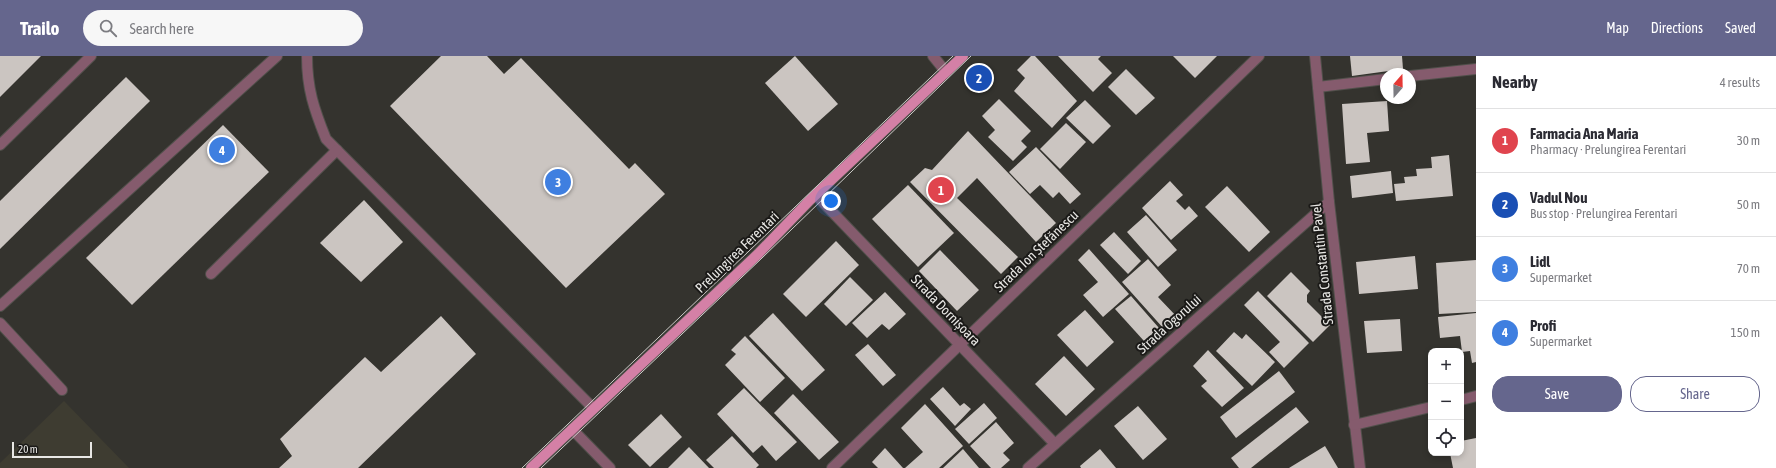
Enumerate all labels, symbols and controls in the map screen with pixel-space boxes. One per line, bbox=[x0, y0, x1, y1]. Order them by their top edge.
search box bbox=[83, 10, 363, 46]
text: Trailo bbox=[20, 17, 59, 39]
icon: search bbox=[97, 17, 119, 39]
text: Search here bbox=[129, 20, 194, 37]
text: Map bbox=[1606, 20, 1629, 36]
text: Directions bbox=[1651, 20, 1703, 36]
text: Saved bbox=[1725, 20, 1756, 36]
pin: 2 bbox=[966, 63, 992, 93]
north arrow bbox=[1380, 68, 1416, 104]
text: Nearby bbox=[1492, 72, 1538, 92]
text: 4 results bbox=[1720, 75, 1760, 90]
text: Farmacia Ana Maria bbox=[1530, 125, 1638, 142]
text: 1 bbox=[1502, 133, 1508, 148]
text: 30 m bbox=[1737, 133, 1760, 148]
pin: 4 bbox=[209, 135, 235, 165]
text: Pharmacy · Prelungirea Ferentari bbox=[1530, 142, 1686, 157]
pin: 3 bbox=[545, 167, 571, 197]
pin: 1 bbox=[928, 175, 954, 205]
text: Vadul Nou bbox=[1530, 189, 1587, 206]
your location bbox=[821, 191, 841, 211]
text: 2 bbox=[1502, 197, 1508, 212]
text: 50 m bbox=[1737, 197, 1760, 212]
street label: Strada Constantin Pavel bbox=[1308, 202, 1336, 326]
text: Bus stop · Prelungirea Ferentari bbox=[1530, 206, 1677, 221]
street label: Strada Ion Ștefănescu bbox=[991, 207, 1081, 295]
street label: Prelungirea Ferentari bbox=[692, 208, 782, 296]
text: Lidl bbox=[1530, 253, 1550, 270]
text: 3 bbox=[1502, 261, 1508, 276]
text: 70 m bbox=[1737, 261, 1760, 276]
text: Supermarket bbox=[1530, 270, 1592, 285]
street label: Strada Dornișoara bbox=[908, 271, 984, 349]
street label: Strada Ogorului bbox=[1134, 291, 1204, 357]
text: Profi bbox=[1530, 317, 1556, 334]
text: 4 bbox=[1502, 325, 1508, 340]
text: 150 m bbox=[1731, 325, 1760, 340]
text: Supermarket bbox=[1530, 334, 1592, 349]
map controls bbox=[1428, 348, 1464, 456]
button: + bbox=[1428, 348, 1464, 384]
button: Save bbox=[1492, 376, 1622, 412]
button: Share bbox=[1630, 376, 1760, 412]
button: − bbox=[1428, 384, 1464, 420]
button: locate bbox=[1428, 420, 1464, 456]
scale bar bbox=[12, 440, 92, 459]
text: 20 m bbox=[18, 443, 38, 455]

